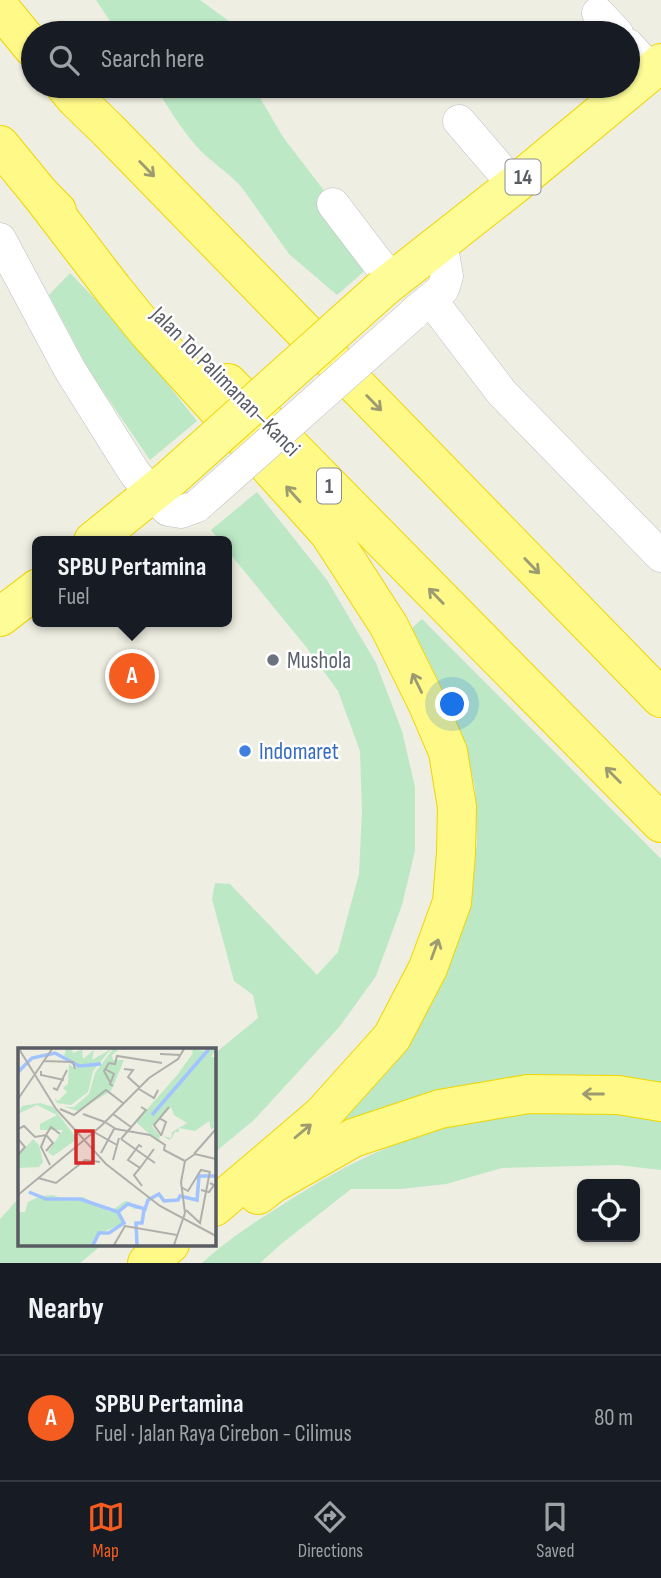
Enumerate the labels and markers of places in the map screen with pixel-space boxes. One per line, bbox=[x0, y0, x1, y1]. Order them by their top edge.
place label: Mushola bbox=[287, 647, 351, 675]
pin: A bbox=[109, 650, 155, 702]
marker: Mushola bbox=[265, 652, 281, 668]
place label: Indomaret bbox=[259, 738, 339, 766]
marker: Indomaret bbox=[237, 743, 253, 759]

